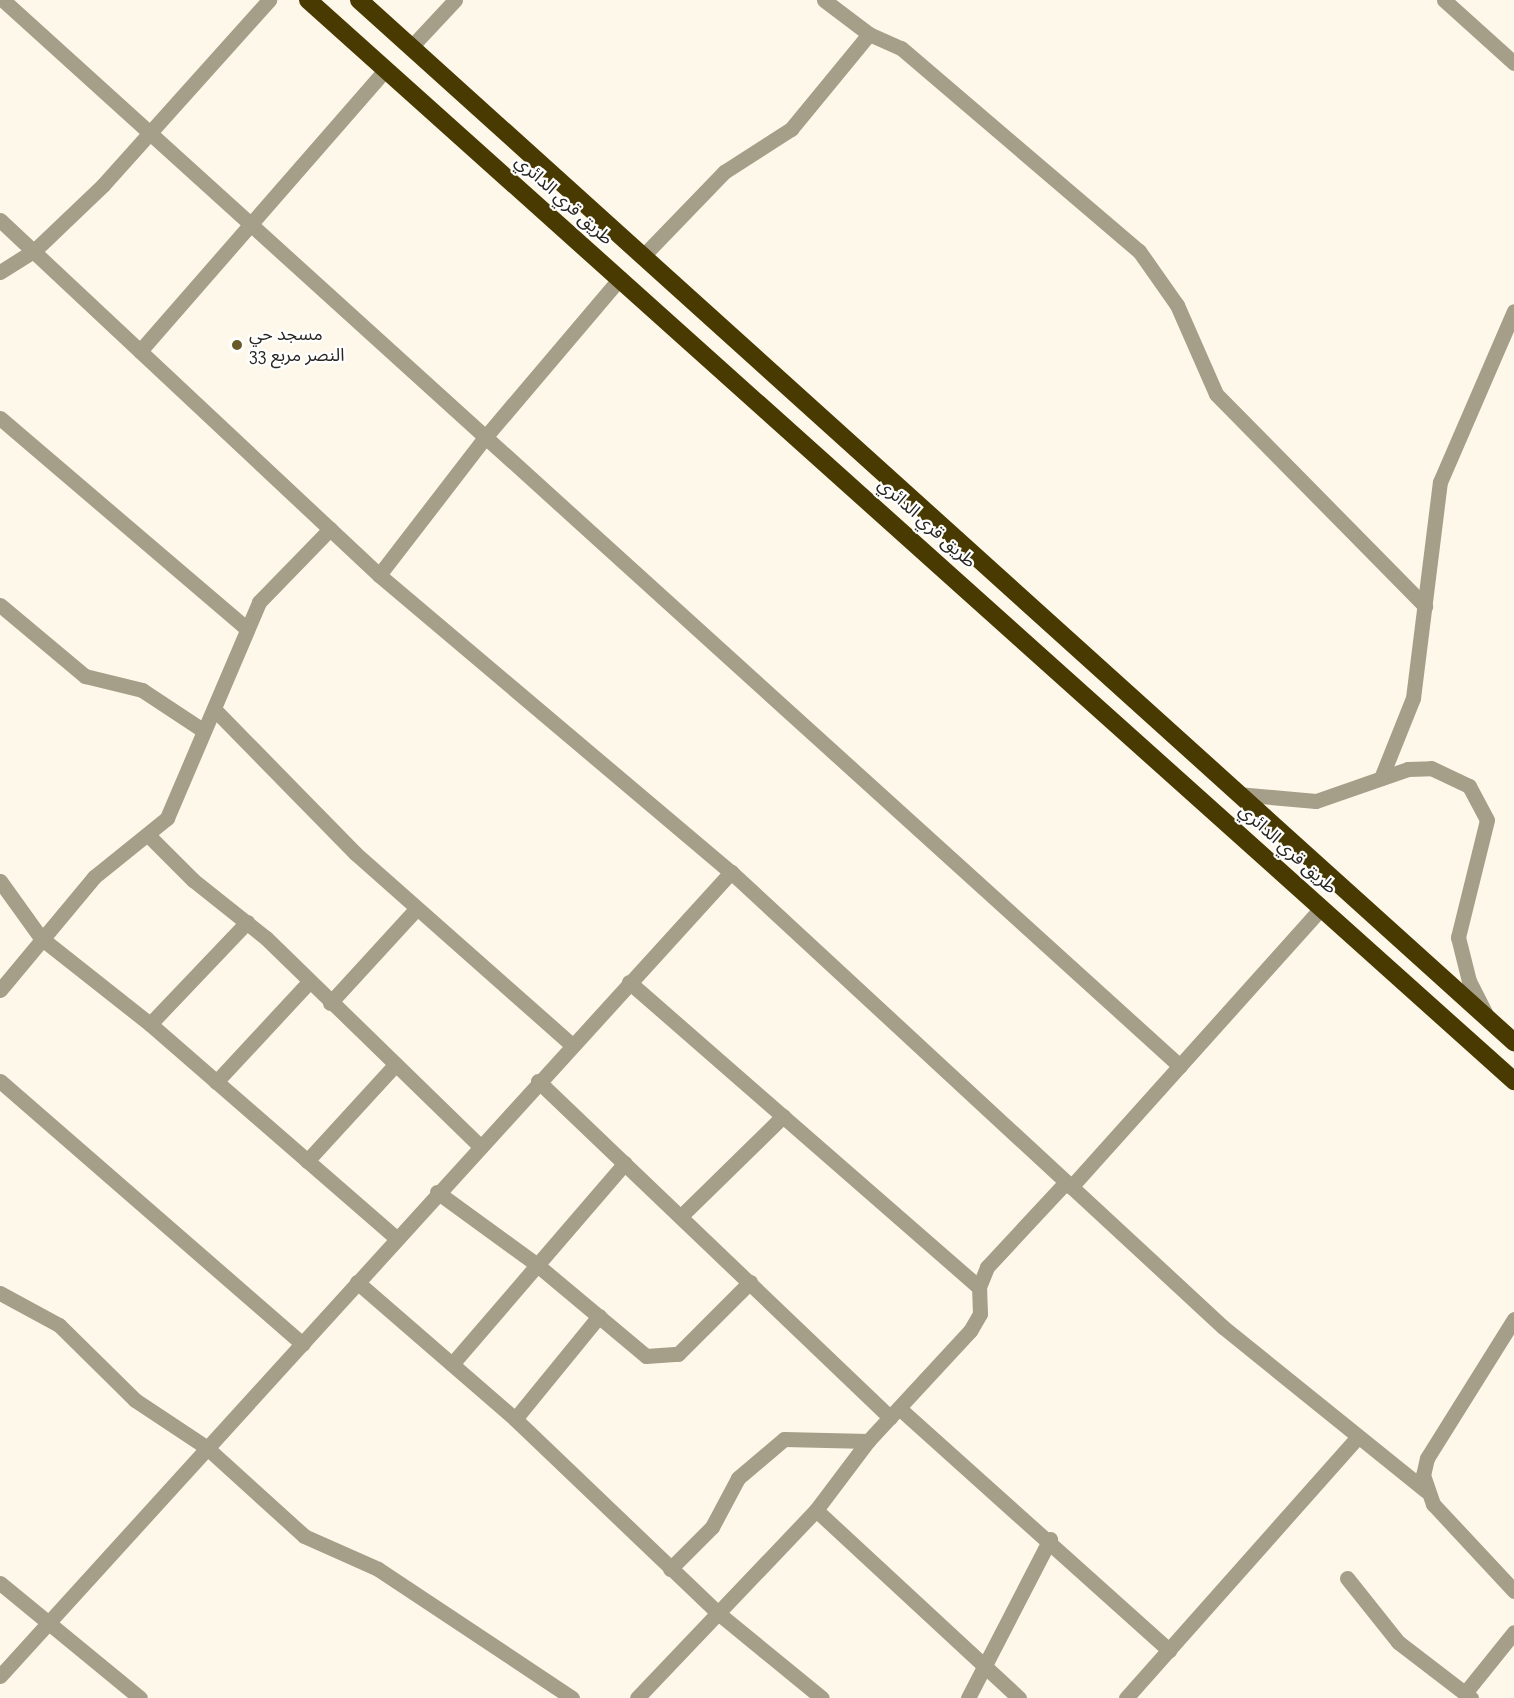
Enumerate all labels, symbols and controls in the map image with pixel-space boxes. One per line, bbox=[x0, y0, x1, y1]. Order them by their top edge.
street label: طريق قري الدائري bbox=[511, 150, 617, 250]
place label: مسجد حي النصر مربع 33 bbox=[249, 324, 345, 366]
marker: مسجد حي النصر مربع 33 bbox=[230, 338, 244, 352]
street label: طريق قري الدائري bbox=[874, 473, 980, 573]
street label: طريق قري الدائري bbox=[1235, 799, 1341, 899]

